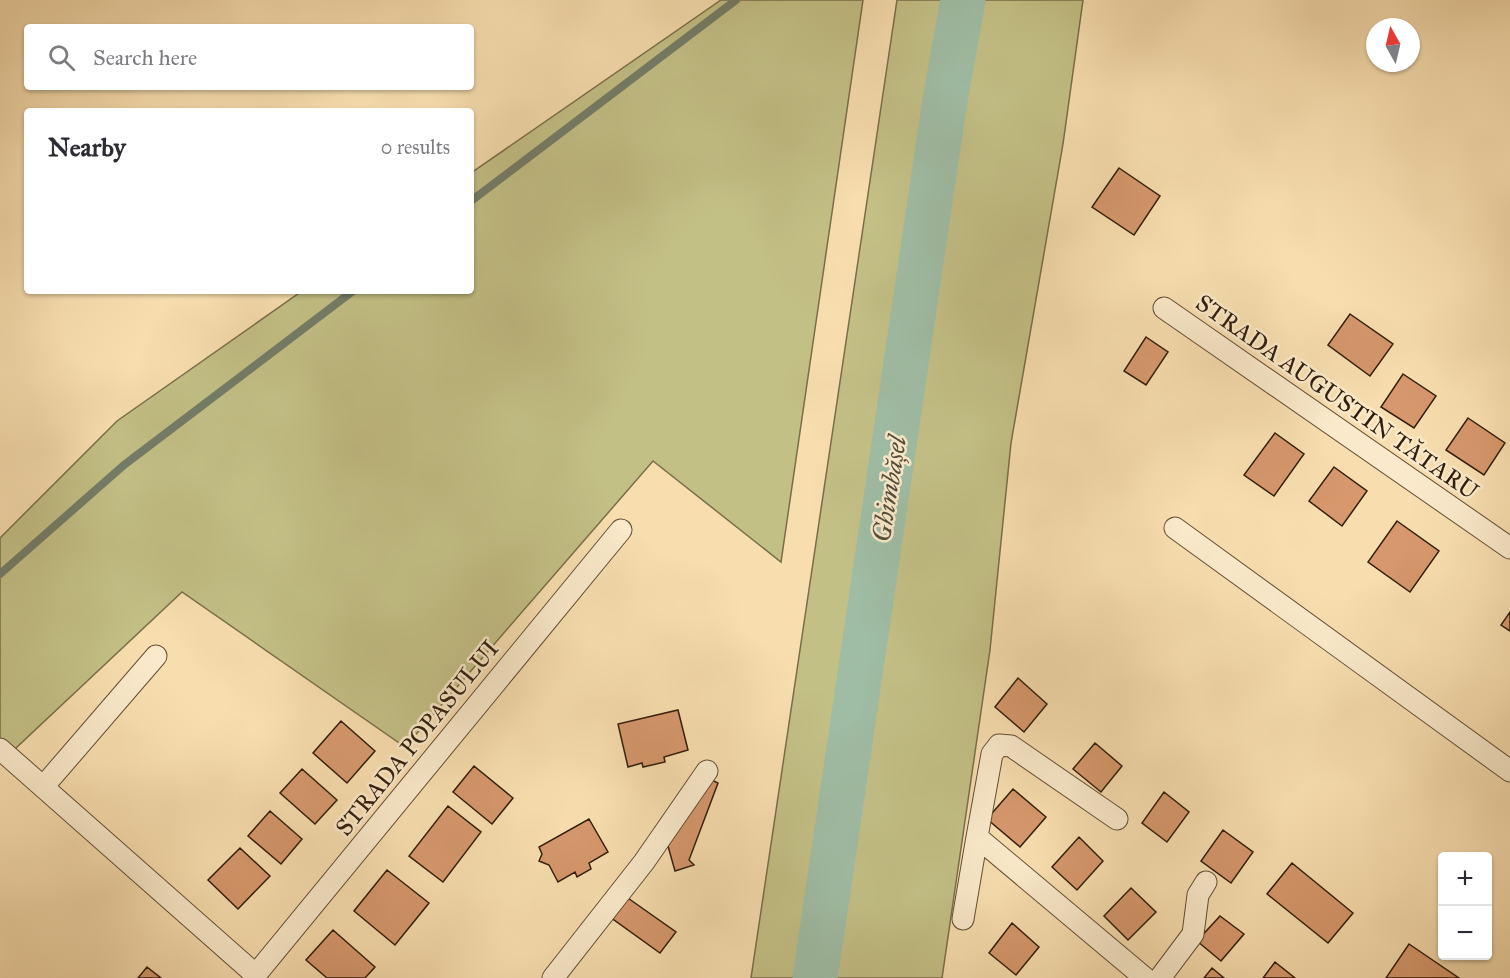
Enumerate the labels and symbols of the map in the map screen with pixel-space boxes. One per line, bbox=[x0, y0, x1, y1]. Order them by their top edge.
north arrow bbox=[1366, 18, 1420, 72]
street label: STRADA AUGUSTIN TĂTARU bbox=[1190, 288, 1484, 506]
water label: Ghimbășel bbox=[865, 432, 913, 544]
street label: STRADA POPASULUI bbox=[329, 634, 505, 842]

